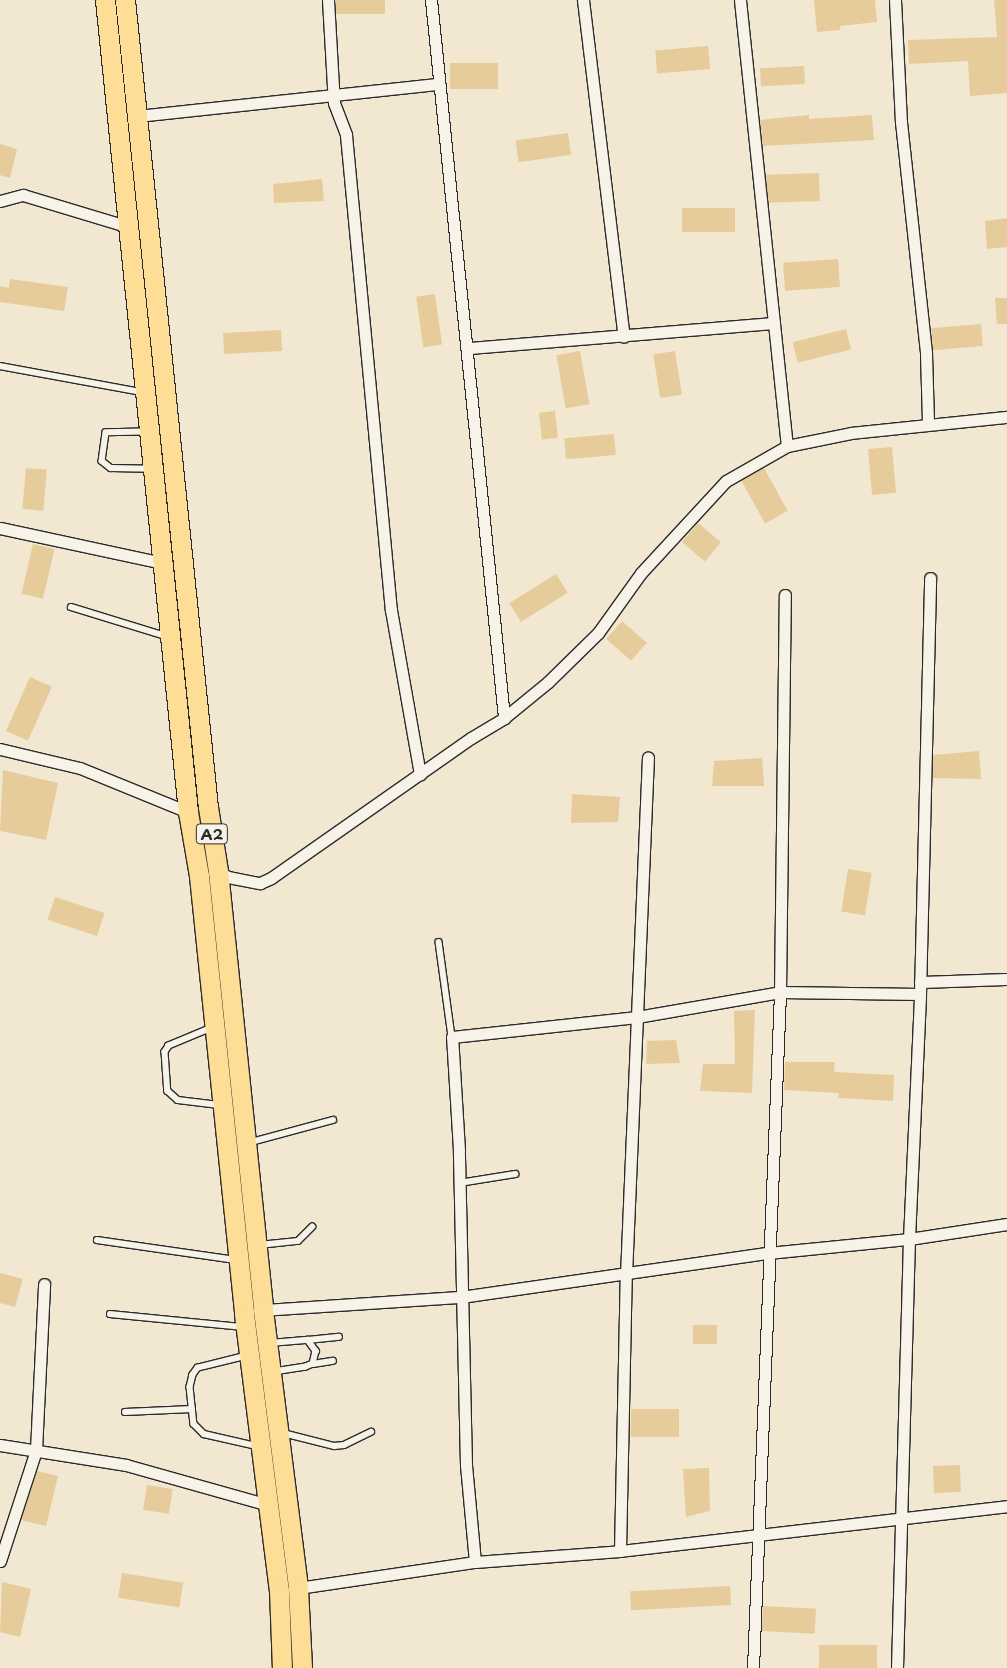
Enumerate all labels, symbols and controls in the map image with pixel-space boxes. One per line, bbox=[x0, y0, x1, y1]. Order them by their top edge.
road number: A2 bbox=[196, 822, 228, 846]

